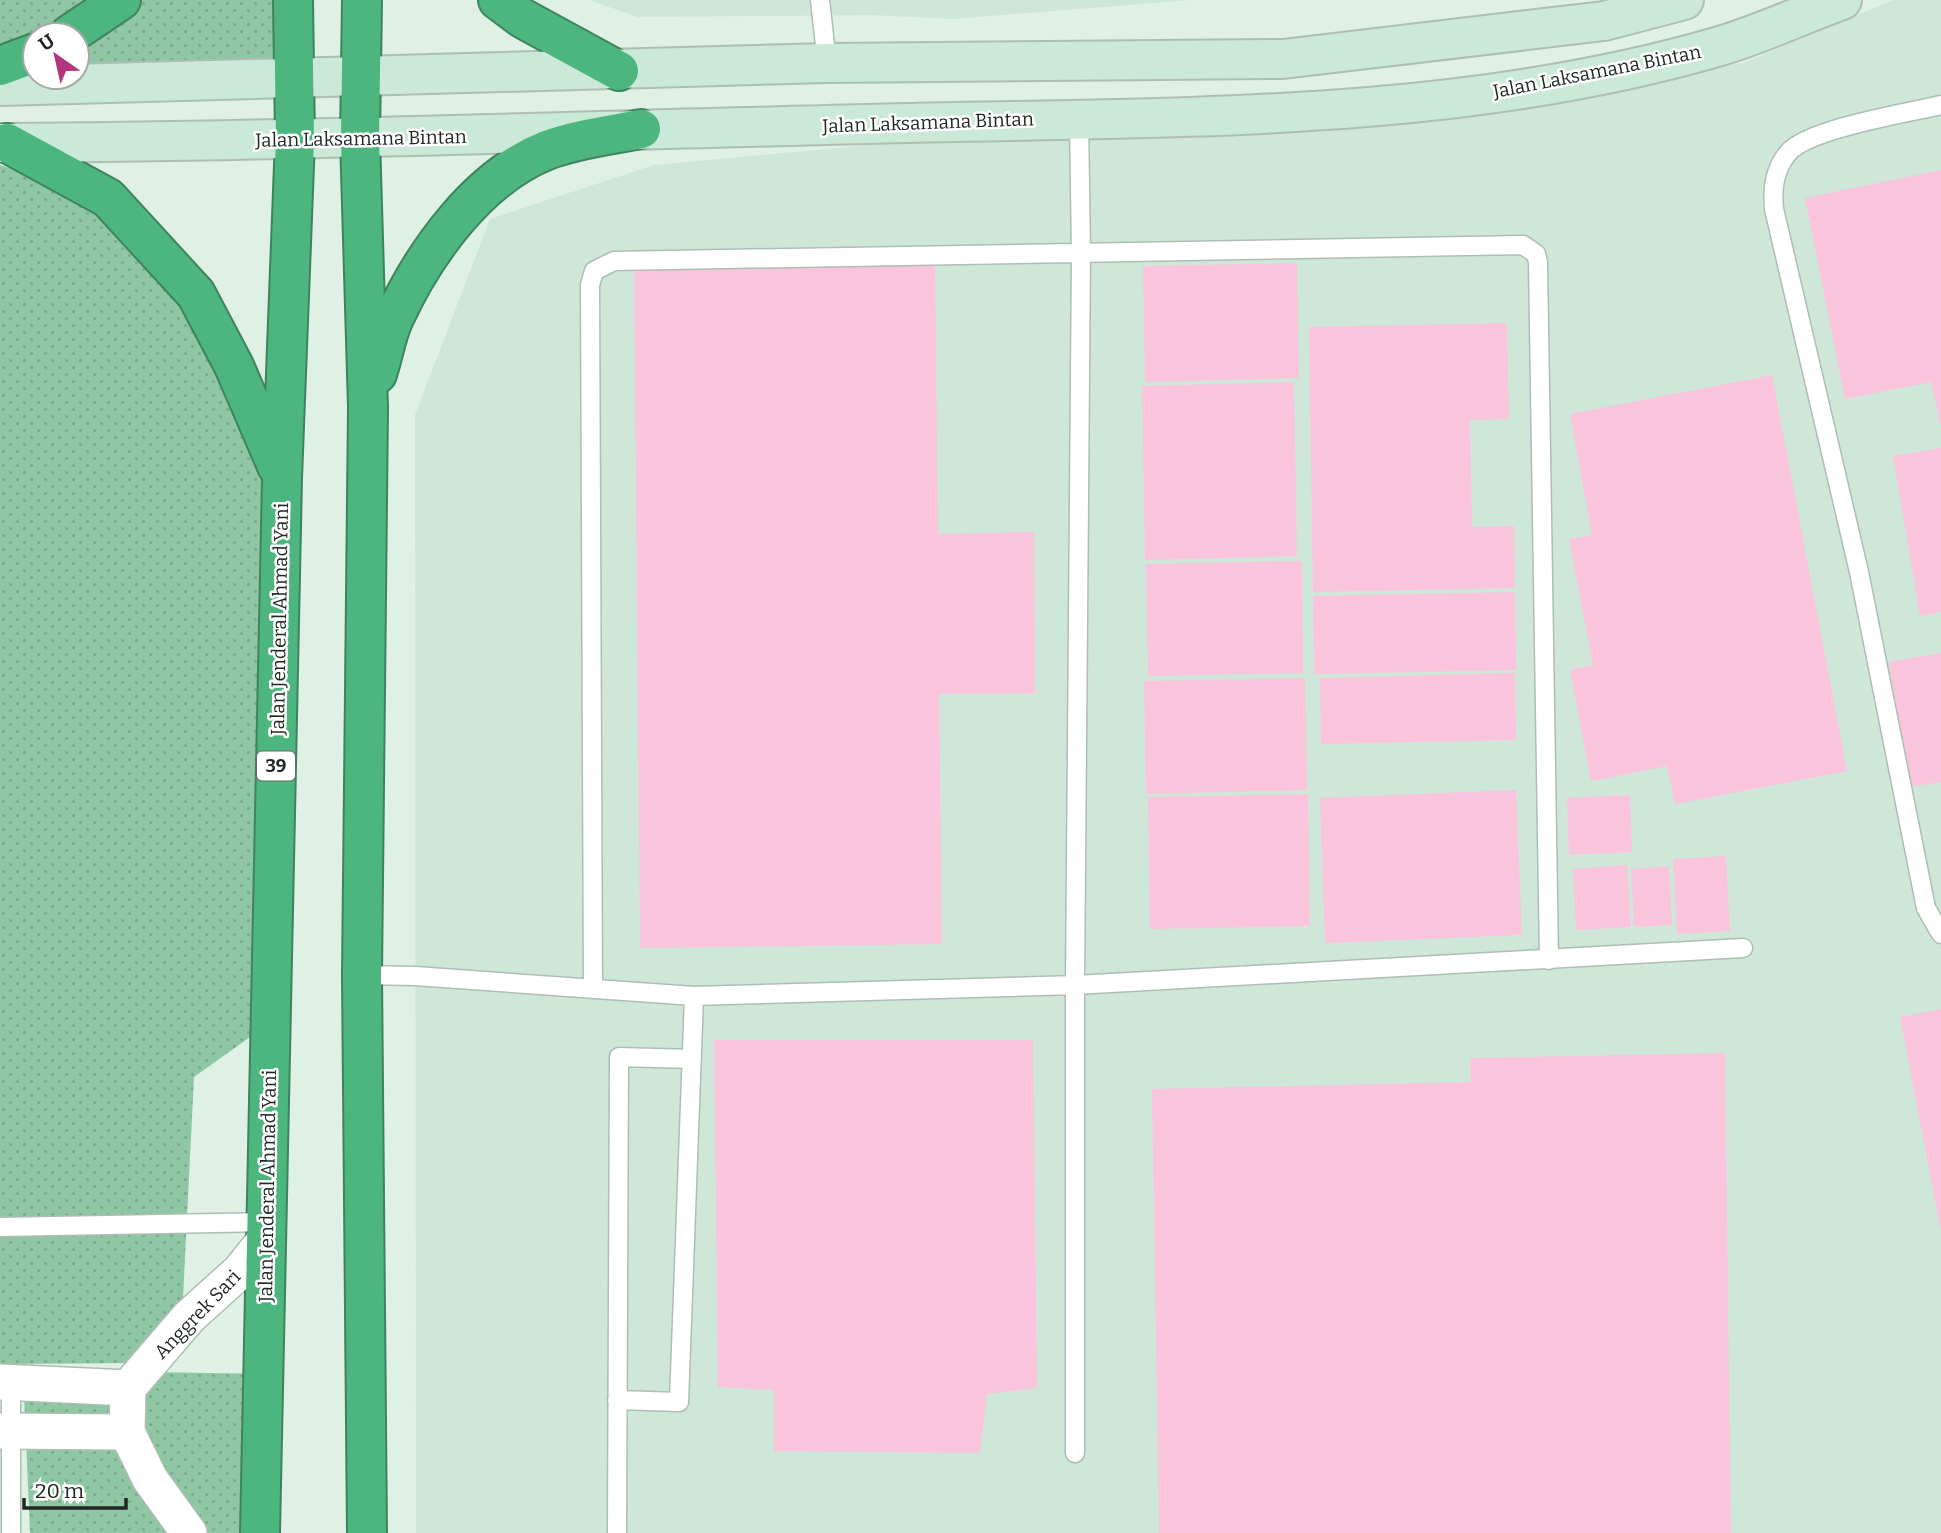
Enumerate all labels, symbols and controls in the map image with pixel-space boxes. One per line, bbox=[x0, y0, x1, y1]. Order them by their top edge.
north arrow bbox=[21, 21, 91, 91]
text: U bbox=[34, 29, 59, 56]
street label: Jalan Laksamana Bintan bbox=[1490, 40, 1703, 103]
street label: Jalan Laksamana Bintan bbox=[821, 107, 1034, 138]
street label: Jalan Laksamana Bintan bbox=[254, 125, 467, 152]
street label: Jalan Jenderal Ahmad Yani bbox=[266, 502, 293, 736]
road number: 39 bbox=[257, 752, 295, 780]
street label: Jalan Jenderal Ahmad Yani bbox=[254, 1069, 281, 1303]
street label: Anggrek Sari bbox=[149, 1265, 246, 1363]
scale bar bbox=[24, 1466, 126, 1510]
text: 20 m bbox=[35, 1478, 84, 1504]

